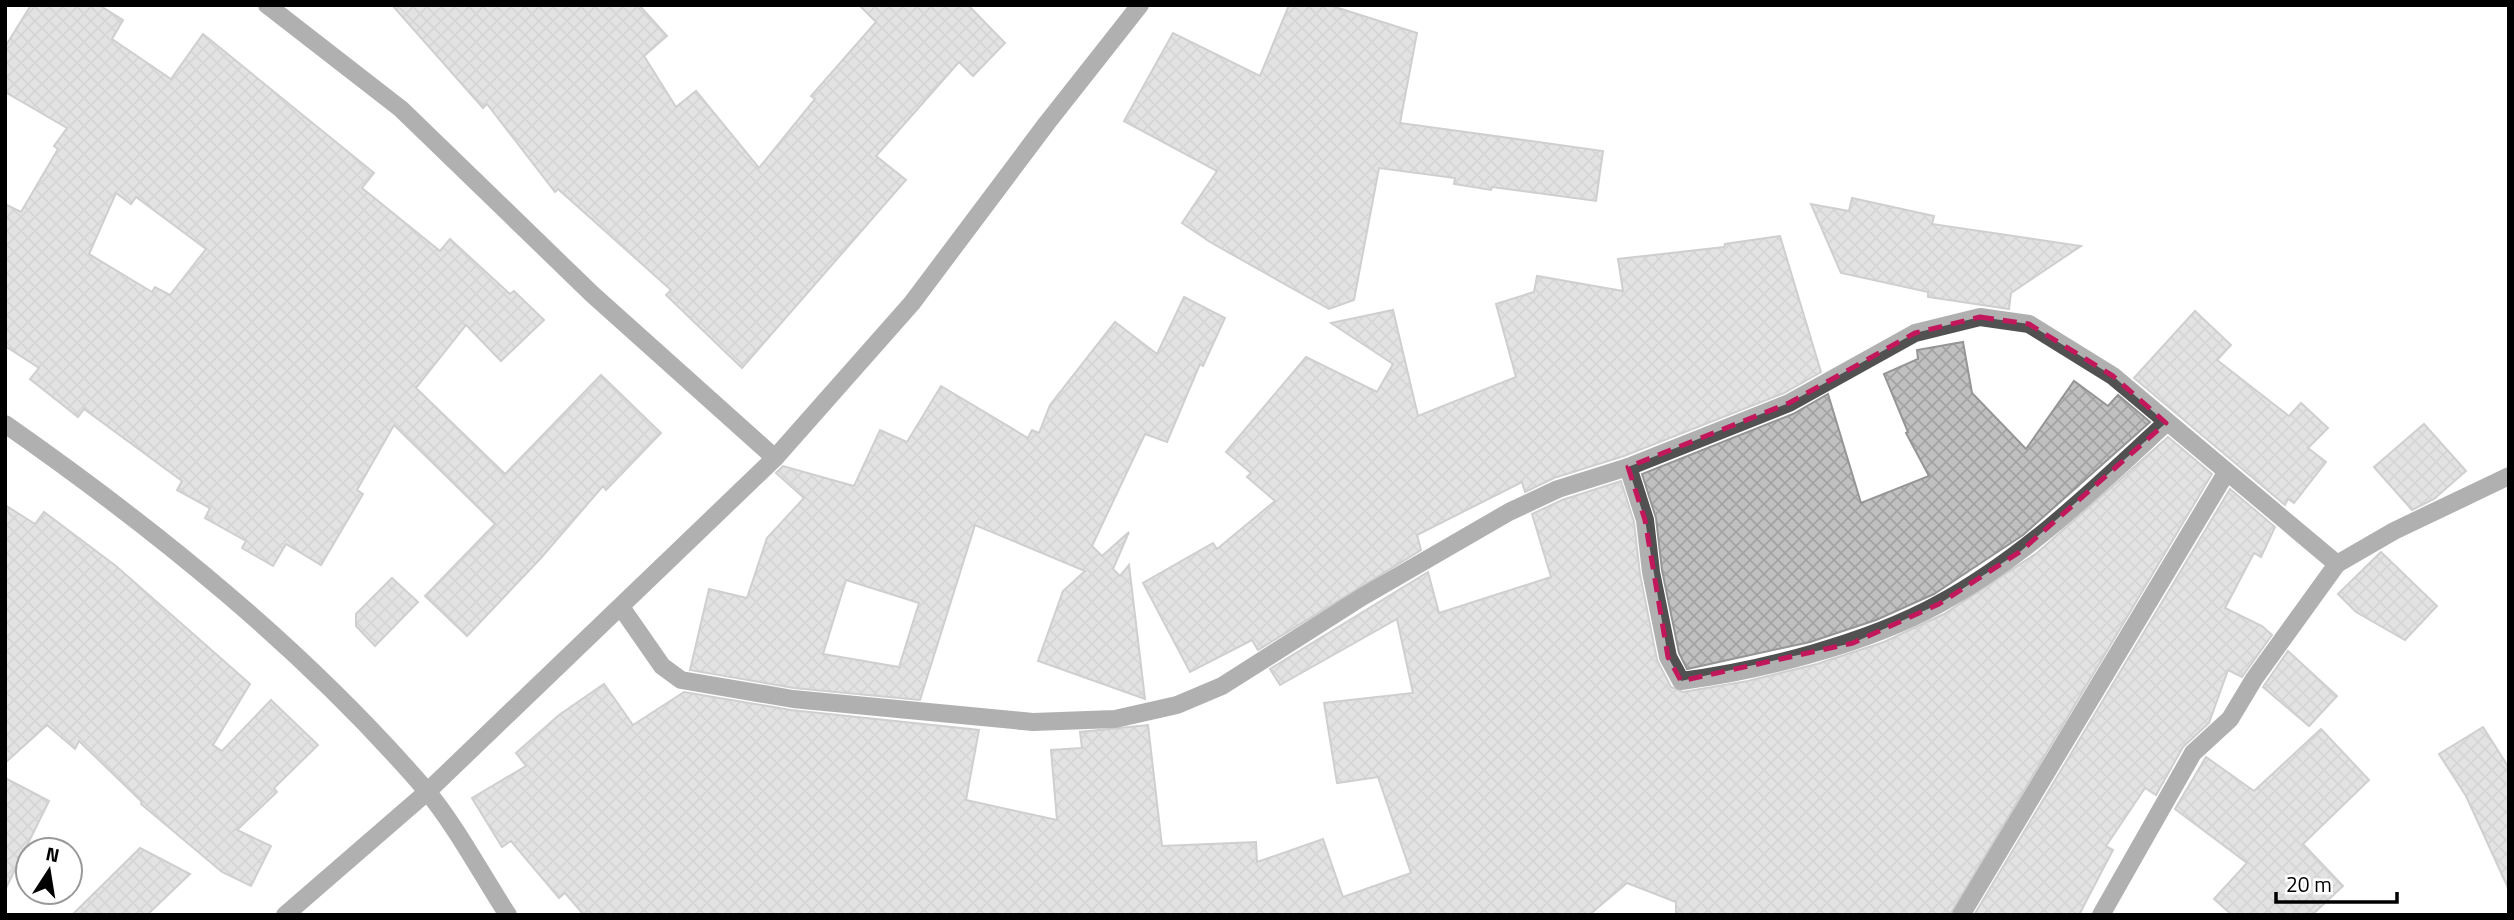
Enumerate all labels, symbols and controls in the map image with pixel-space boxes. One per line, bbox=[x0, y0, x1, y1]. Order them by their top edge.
north arrow bbox=[14, 836, 84, 906]
text: N bbox=[43, 838, 62, 869]
scale bar bbox=[2276, 860, 2397, 904]
text: 20 m bbox=[2286, 868, 2332, 900]

